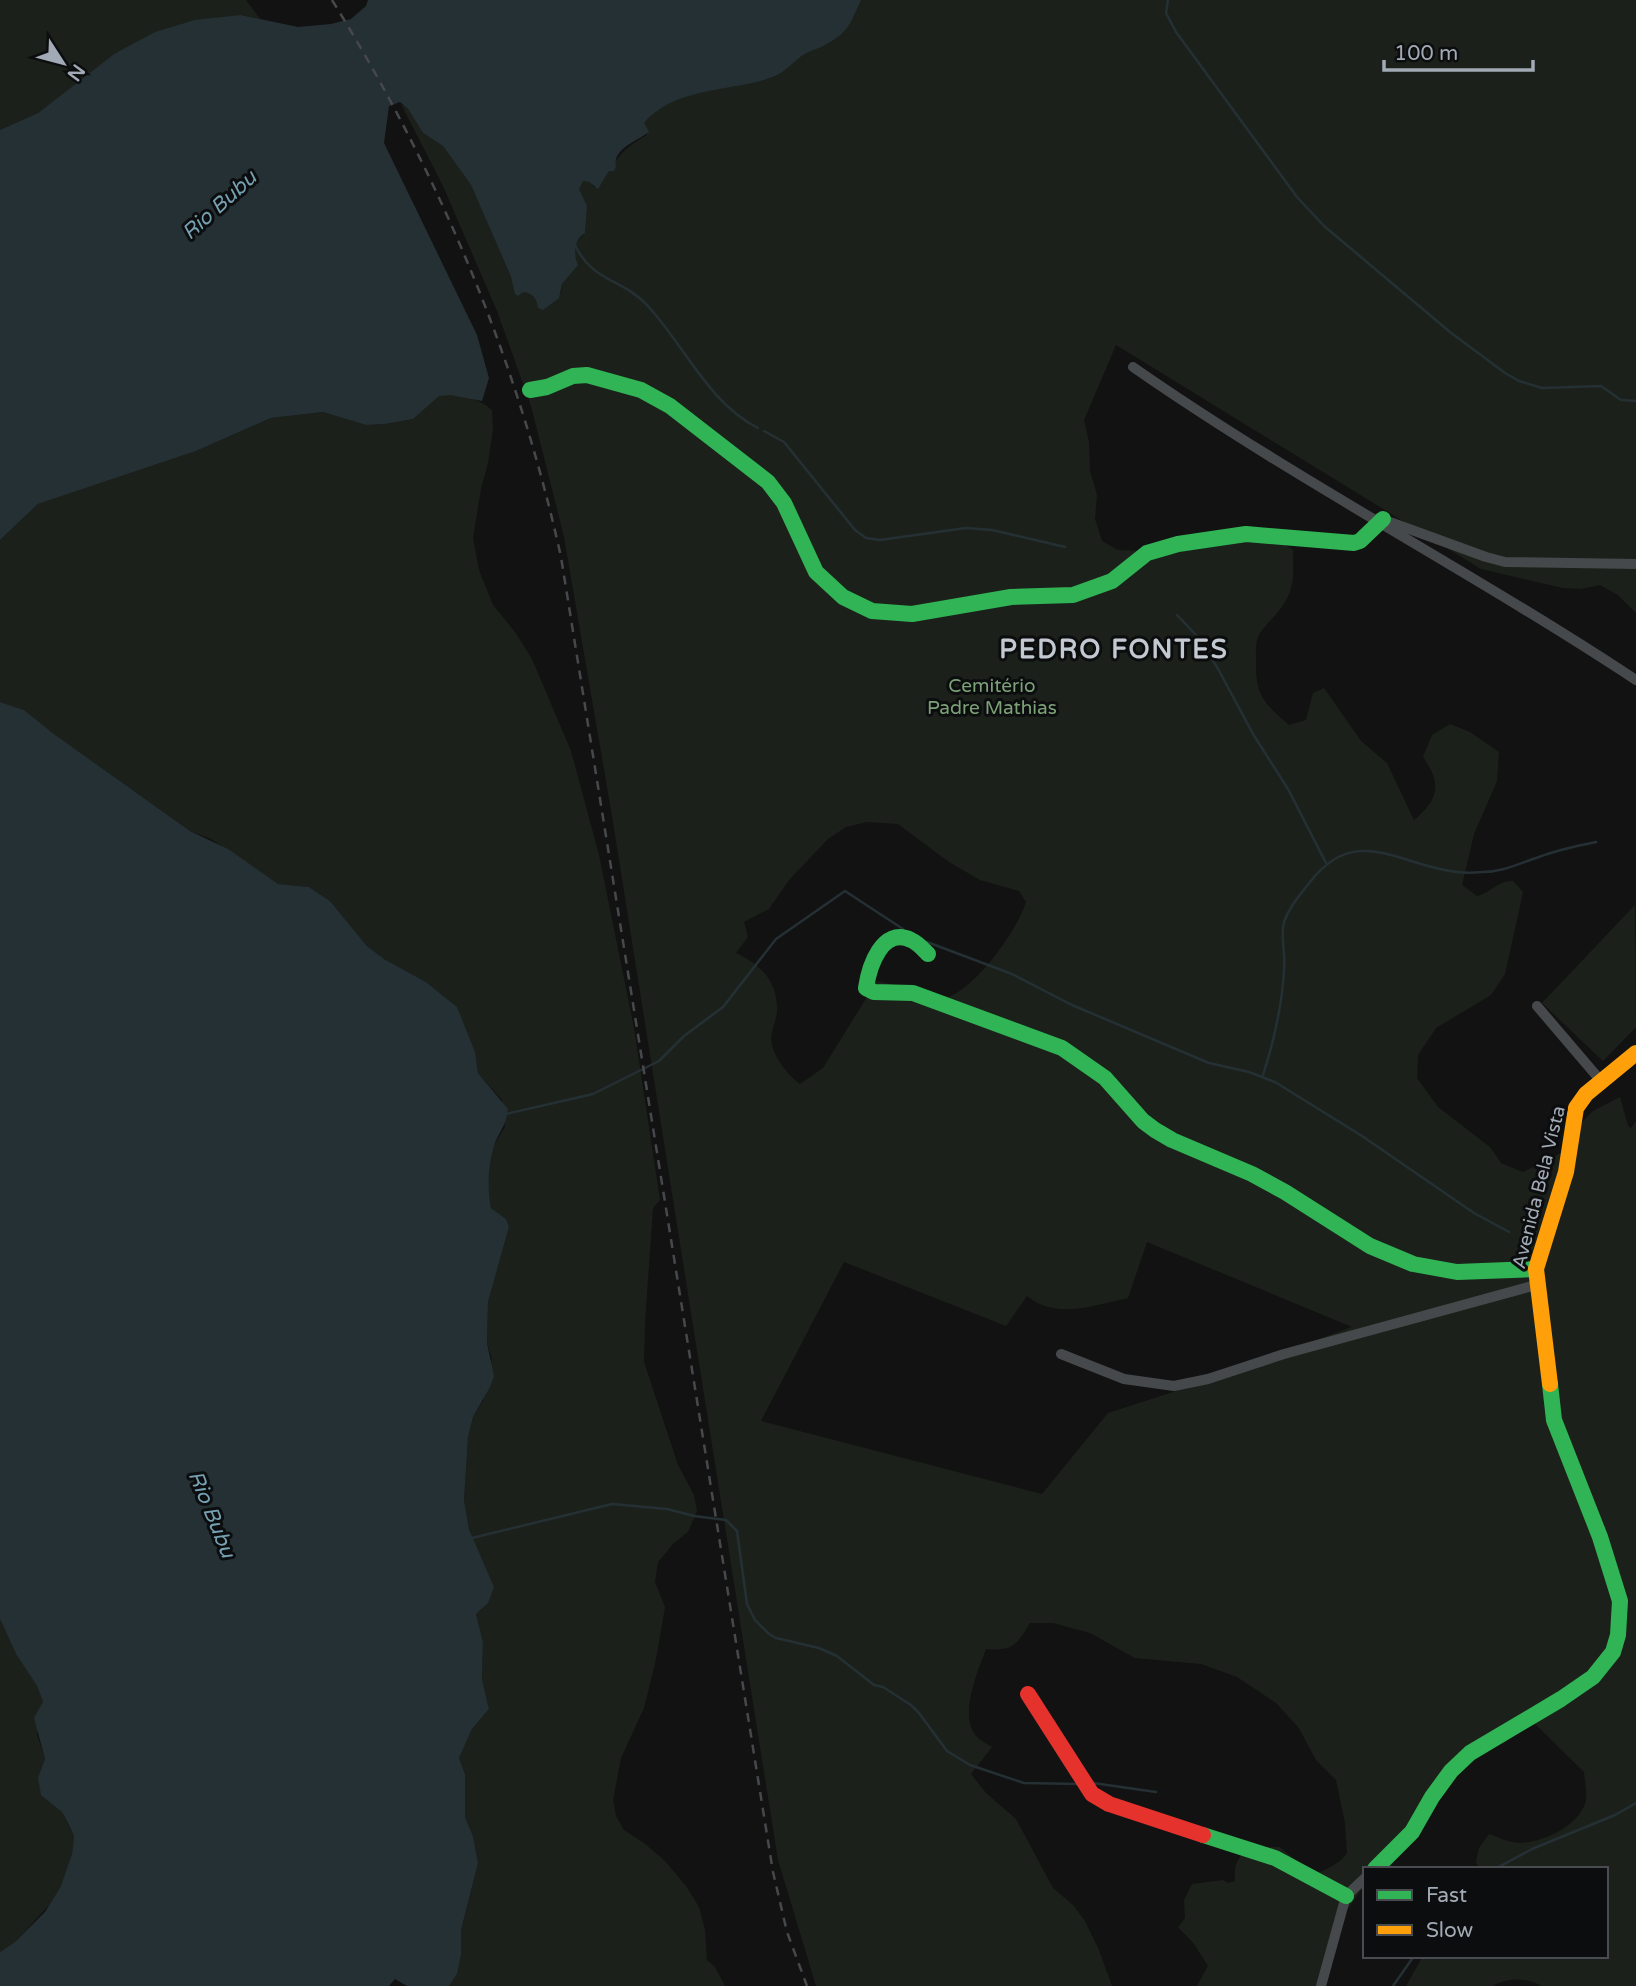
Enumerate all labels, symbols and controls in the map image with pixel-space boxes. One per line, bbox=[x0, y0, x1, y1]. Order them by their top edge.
north arrow bbox=[28, 28, 98, 98]
scale bar bbox=[1384, 28, 1533, 72]
text: 100 m bbox=[1394, 41, 1458, 66]
text: N bbox=[63, 60, 89, 85]
water label: Rio Bubu bbox=[177, 165, 263, 245]
district label: PEDRO FONTES bbox=[999, 634, 1229, 665]
park label: Cemitério Padre Mathias bbox=[927, 675, 1057, 719]
street label: Avenida Bela Vista bbox=[1508, 1104, 1570, 1271]
water label: Rio Bubu bbox=[183, 1467, 241, 1562]
legend bbox=[1363, 1867, 1608, 1958]
text: Fast bbox=[1426, 1883, 1467, 1908]
text: Slow bbox=[1426, 1918, 1474, 1943]

